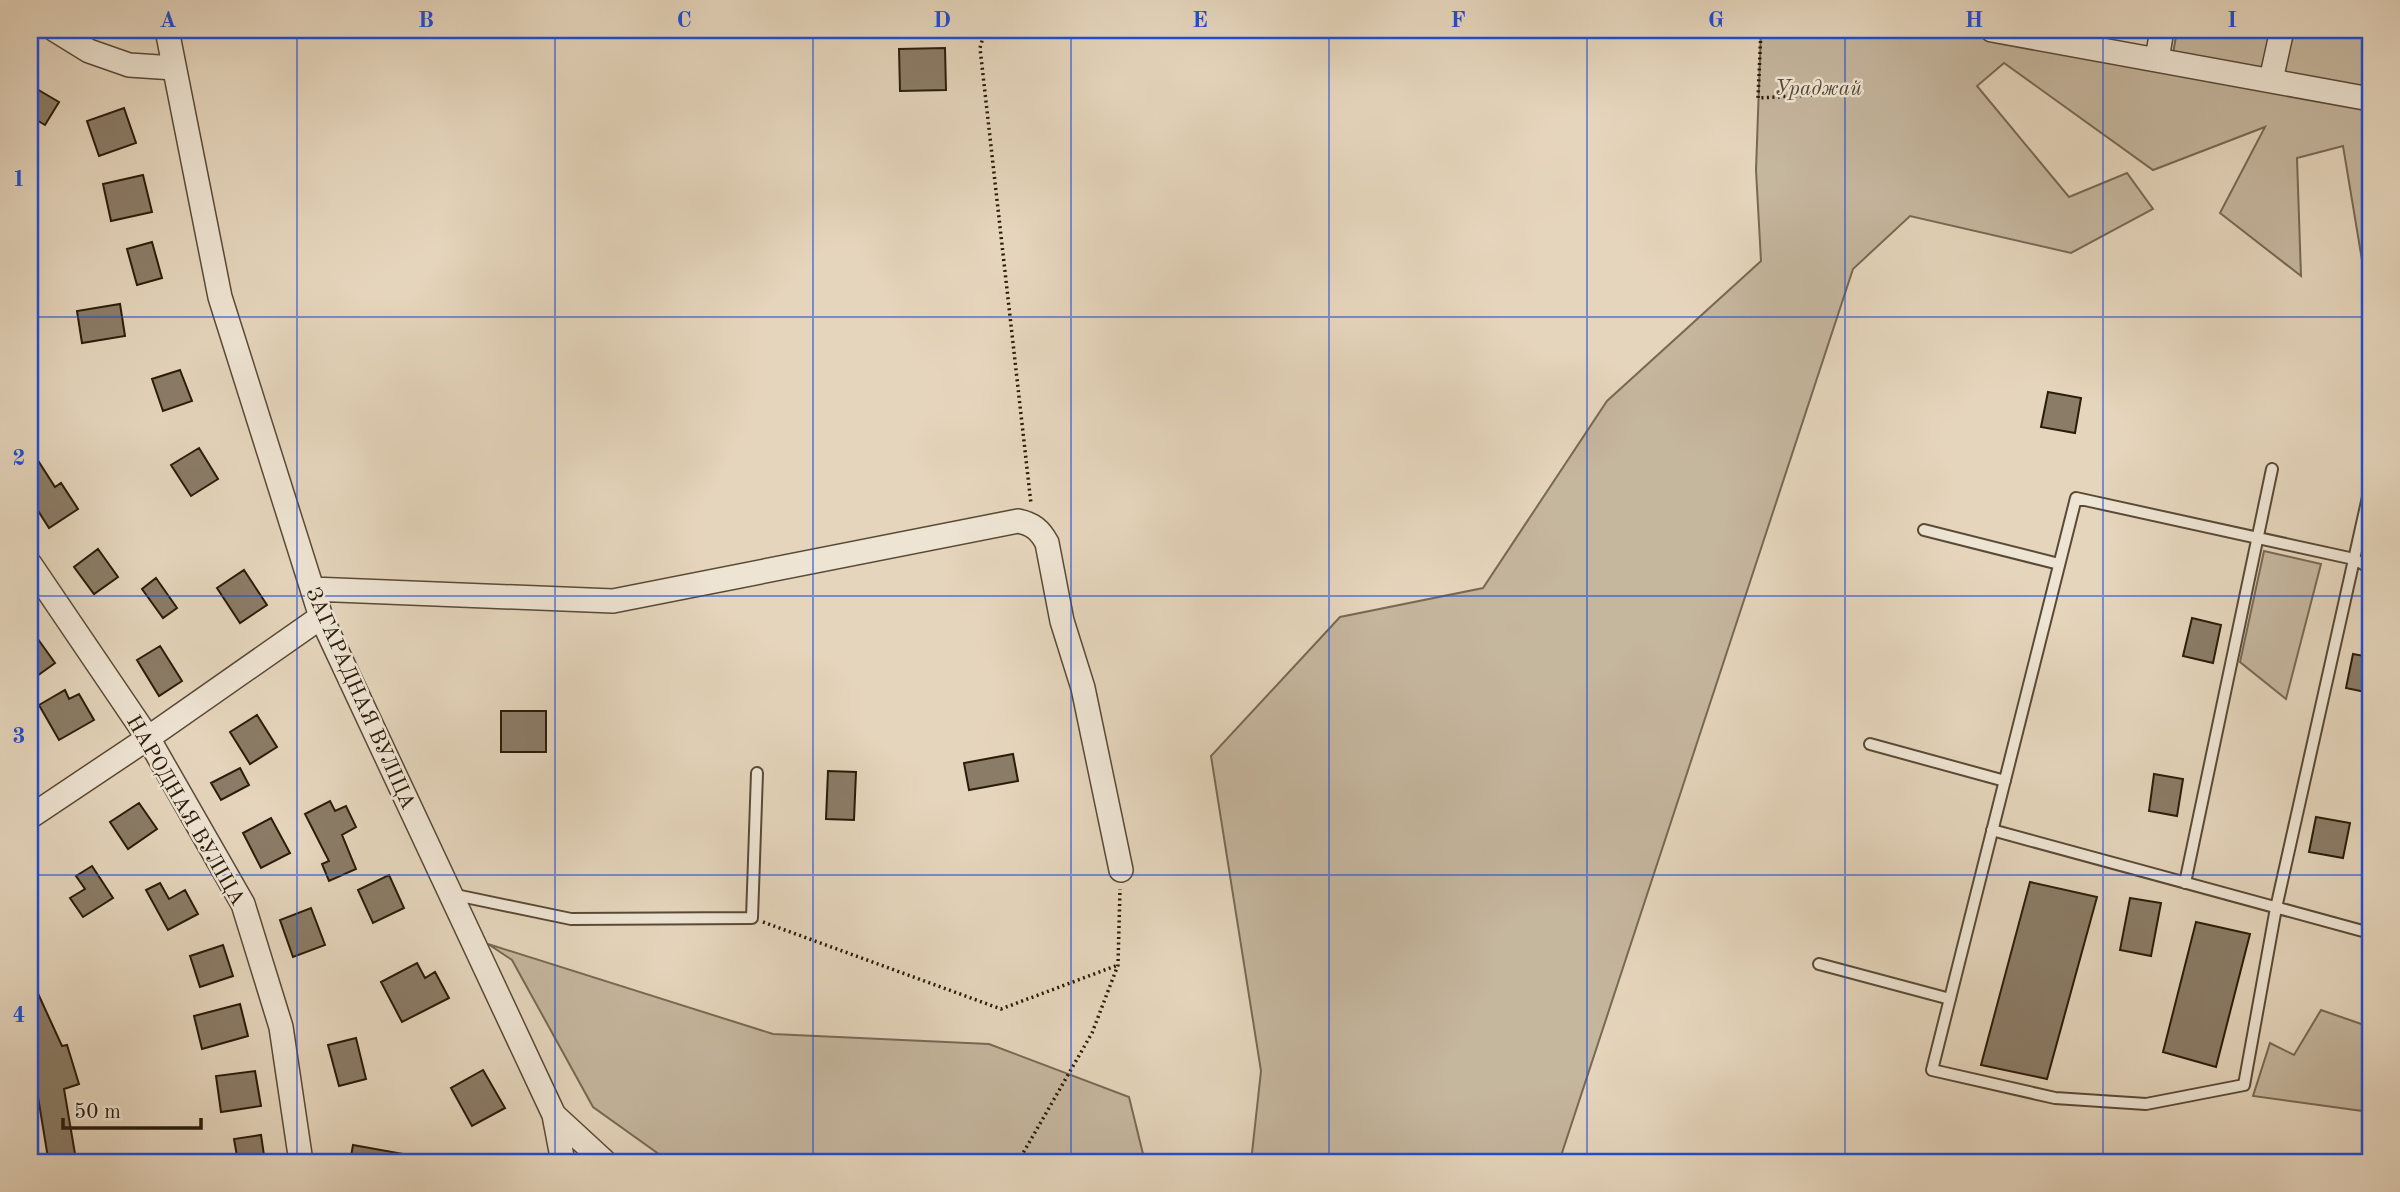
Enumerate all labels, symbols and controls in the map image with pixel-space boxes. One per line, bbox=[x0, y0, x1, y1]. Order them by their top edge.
text: A bbox=[159, 9, 177, 32]
text: B bbox=[418, 9, 434, 32]
text: C bbox=[676, 9, 692, 32]
text: D bbox=[933, 9, 951, 32]
text: E bbox=[1192, 9, 1208, 32]
text: F bbox=[1450, 9, 1466, 32]
text: G bbox=[1708, 9, 1724, 32]
text: H bbox=[1965, 9, 1983, 32]
text: I bbox=[2227, 9, 2237, 32]
park label: Ураджай bbox=[1774, 79, 1862, 100]
text: 1 bbox=[12, 168, 26, 191]
text: 2 bbox=[12, 447, 26, 470]
street label: ЗАГАРАДНАЯ ВУЛІЦА bbox=[301, 585, 418, 813]
street label: НАРОДНАЯ ВУЛІЦА bbox=[122, 712, 248, 910]
text: 3 bbox=[12, 725, 26, 748]
text: 4 bbox=[12, 1004, 26, 1027]
scale bar bbox=[63, 1087, 201, 1131]
text: 50 m bbox=[74, 1102, 121, 1123]

